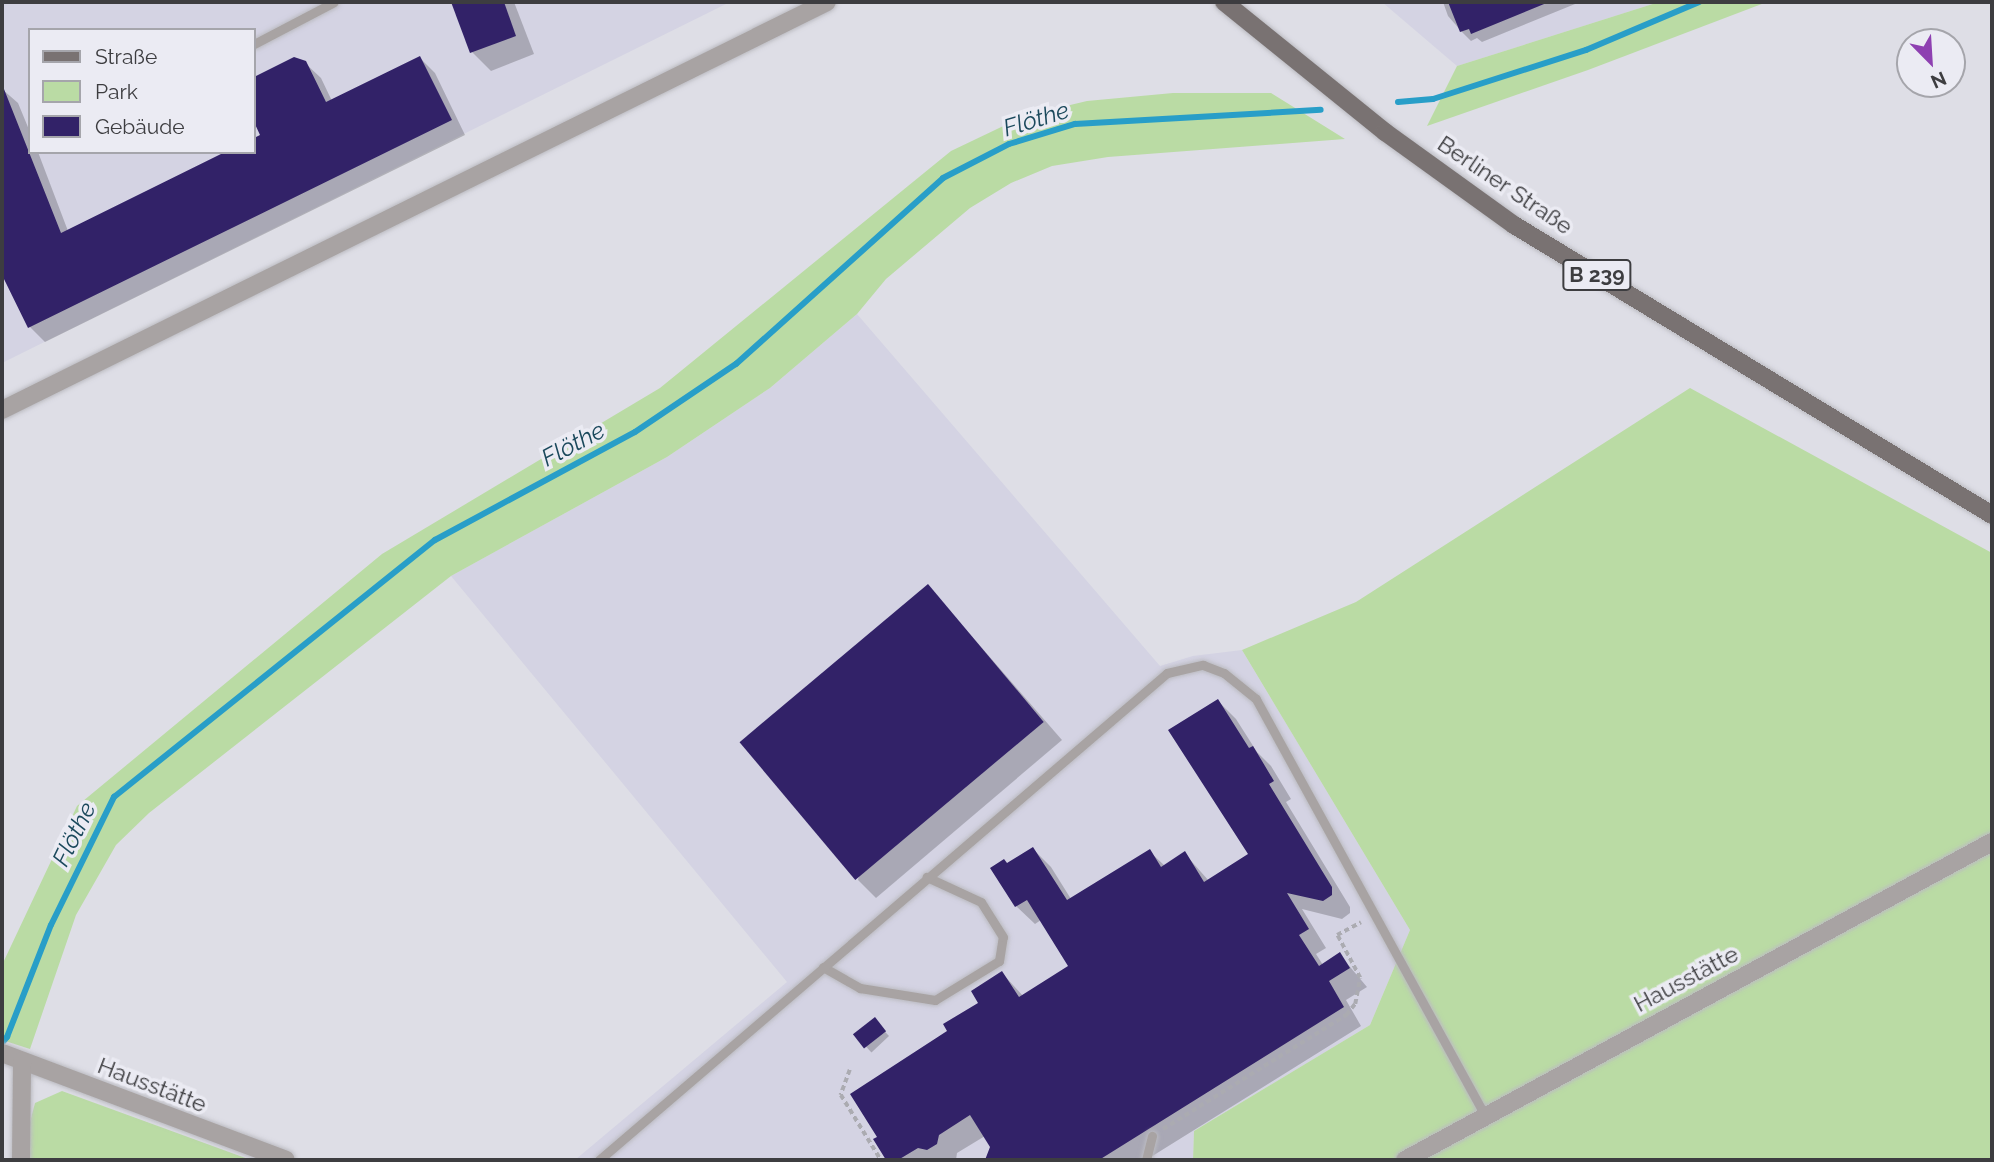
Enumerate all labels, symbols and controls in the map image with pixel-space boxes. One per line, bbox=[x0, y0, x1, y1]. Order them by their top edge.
legend bbox=[28, 28, 256, 154]
north arrow bbox=[1896, 28, 1966, 98]
text: Straße bbox=[95, 44, 157, 69]
text: N bbox=[1928, 67, 1950, 93]
text: Park bbox=[95, 79, 138, 104]
water label: Flöthe bbox=[1000, 95, 1072, 143]
text: Gebäude bbox=[95, 114, 185, 139]
street label: Berliner Straße bbox=[1432, 130, 1578, 240]
road number: B 239 bbox=[1562, 258, 1632, 292]
water label: Flöthe bbox=[536, 415, 610, 473]
water label: Flöthe bbox=[46, 797, 102, 871]
street label: Hausstätte bbox=[1629, 940, 1743, 1018]
street label: Hausstätte bbox=[94, 1052, 210, 1118]

